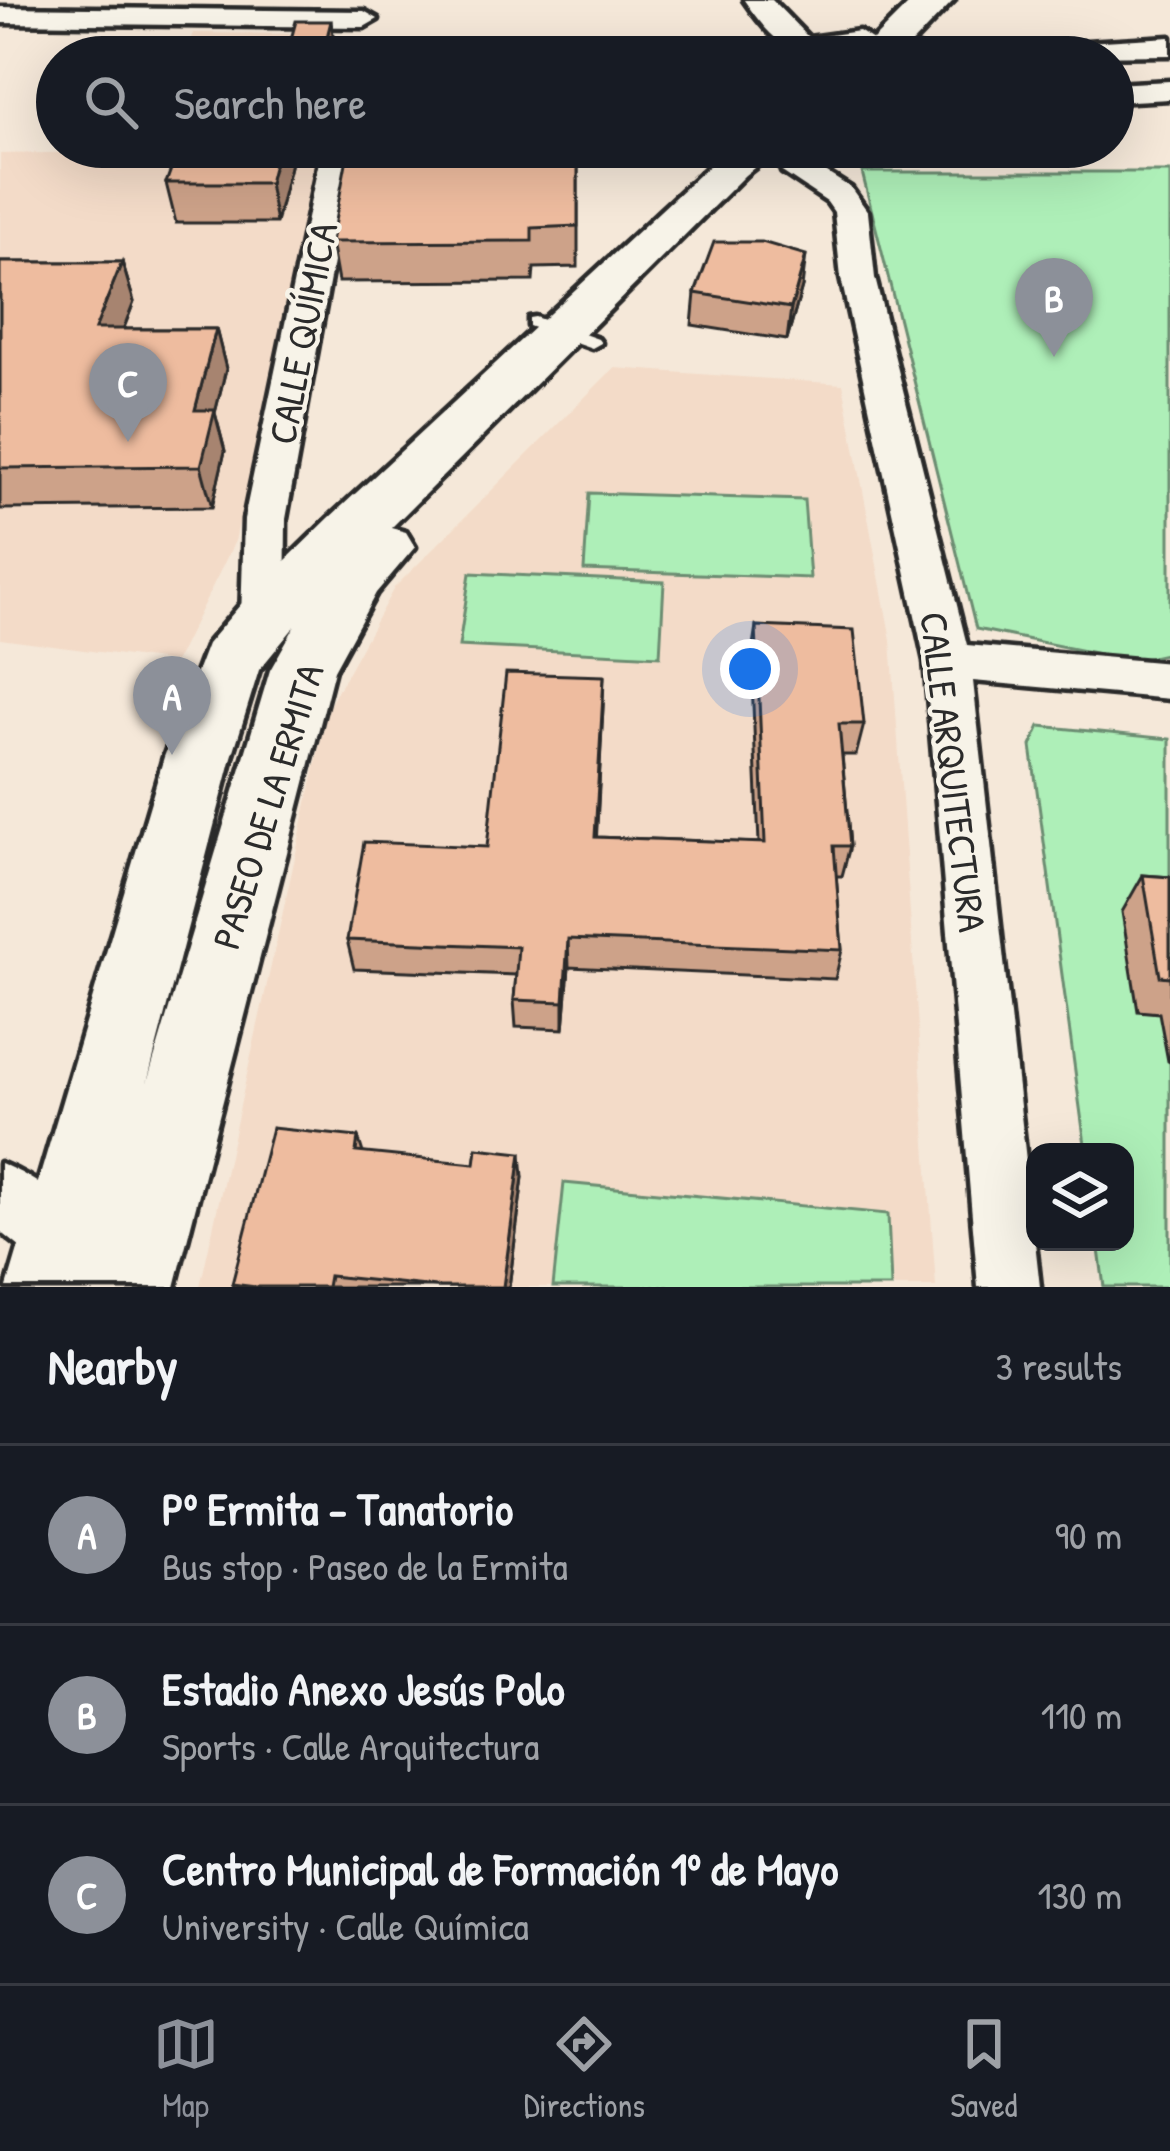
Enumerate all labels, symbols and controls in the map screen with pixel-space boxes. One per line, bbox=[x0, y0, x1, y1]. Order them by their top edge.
search box bbox=[36, 36, 1134, 168]
icon: search bbox=[78, 69, 144, 135]
text: Search here bbox=[174, 72, 366, 133]
street label: CALLE QUÍMICA bbox=[255, 218, 349, 448]
pin: B bbox=[1015, 258, 1093, 357]
pin: C bbox=[89, 343, 167, 442]
street label: CALLE ARQUITECTURA bbox=[908, 609, 1000, 935]
your location bbox=[720, 639, 780, 699]
pin: A bbox=[133, 656, 211, 755]
street label: PASEO DE LA ERMITA bbox=[198, 657, 336, 955]
map controls bbox=[1026, 1143, 1134, 1251]
button: layers bbox=[1026, 1143, 1134, 1251]
text: Nearby bbox=[48, 1331, 178, 1400]
text: 3 results bbox=[996, 1339, 1122, 1392]
text: Pº Ermita - Tanatorio bbox=[162, 1478, 513, 1539]
text: A bbox=[77, 1508, 97, 1561]
text: 90 m bbox=[1055, 1508, 1122, 1561]
text: Bus stop · Paseo de la Ermita bbox=[162, 1539, 568, 1592]
text: Estadio Anexo Jesús Polo bbox=[162, 1658, 565, 1719]
text: B bbox=[77, 1688, 97, 1741]
text: 110 m bbox=[1041, 1688, 1122, 1741]
text: Sports · Calle Arquitectura bbox=[162, 1719, 539, 1772]
text: Centro Municipal de Formación 1º de Mayo bbox=[162, 1838, 838, 1899]
text: C bbox=[76, 1868, 98, 1921]
text: 130 m bbox=[1037, 1868, 1122, 1921]
text: University · Calle Química bbox=[162, 1899, 529, 1952]
tab: Map bbox=[153, 2011, 219, 2127]
tab: Directions bbox=[524, 2011, 645, 2127]
tab: Saved bbox=[950, 2011, 1017, 2127]

